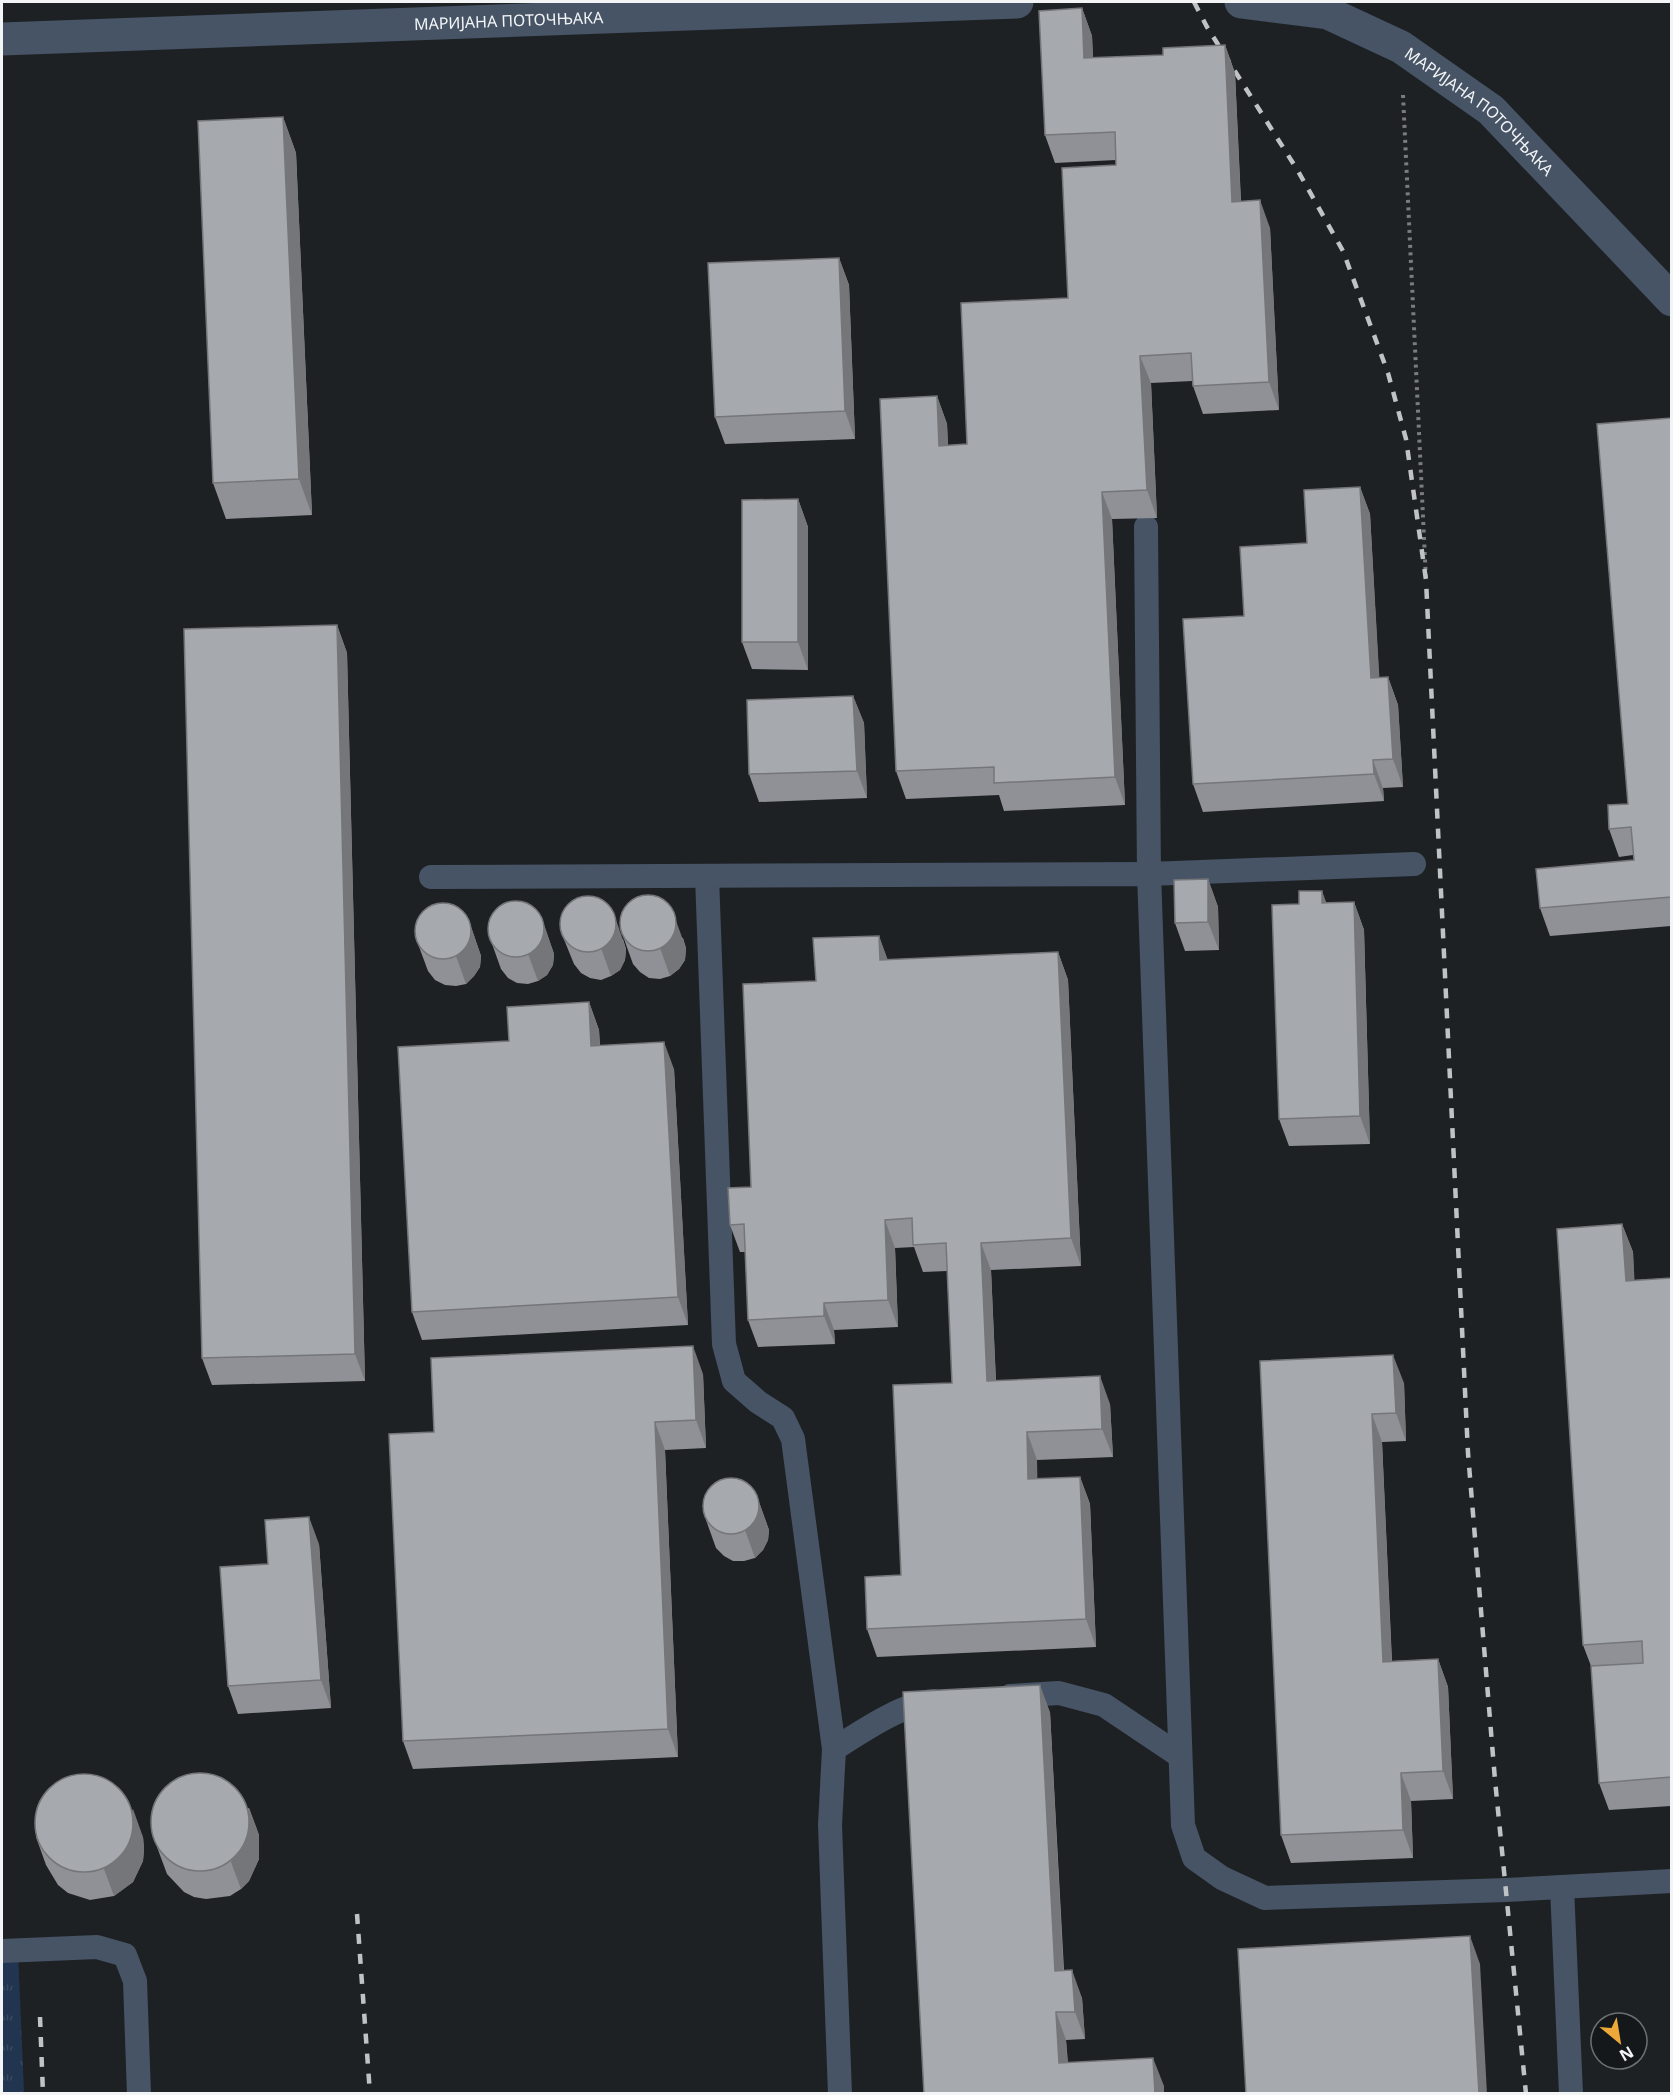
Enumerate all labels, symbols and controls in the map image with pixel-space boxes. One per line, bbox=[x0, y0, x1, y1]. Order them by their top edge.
street label: МАРИЈАНА ПОТОЧЊАКА bbox=[414, 6, 605, 35]
street label: МАРИЈАНА ПОТОЧЊАКА bbox=[1400, 42, 1559, 181]
north arrow bbox=[1589, 2011, 1649, 2071]
text: N bbox=[1615, 2041, 1638, 2067]

